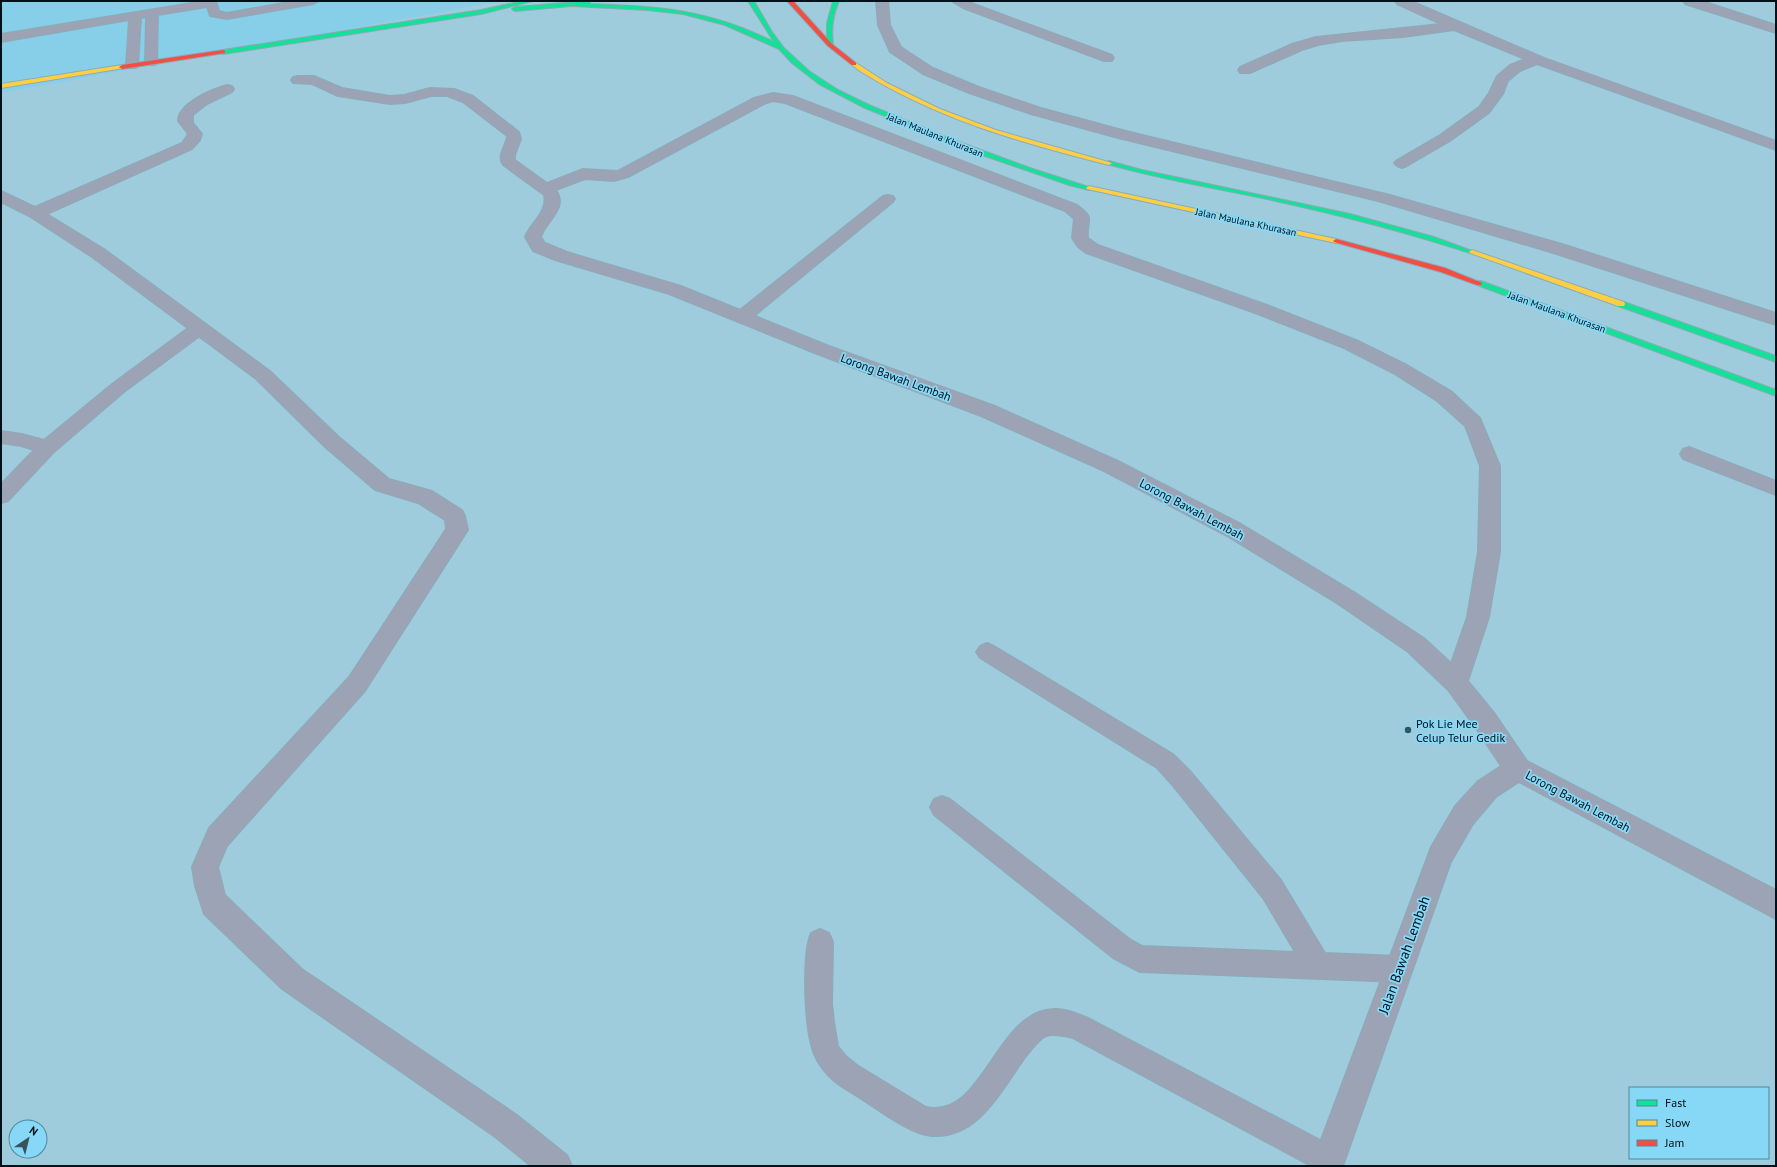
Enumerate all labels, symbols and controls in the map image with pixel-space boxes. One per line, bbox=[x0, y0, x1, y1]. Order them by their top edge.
street label: Jalan Maulana Khurasan bbox=[884, 109, 985, 160]
street label: Jalan Maulana Khurasan bbox=[1193, 205, 1298, 239]
street label: Jalan Maulana Khurasan bbox=[1505, 288, 1608, 336]
street label: Lorong Bawah Lembah bbox=[839, 350, 953, 404]
street label: Lorong Bawah Lembah bbox=[1137, 475, 1247, 543]
place label: Pok Lie Mee Celup Telur Gedik bbox=[1416, 716, 1505, 745]
marker: Pok Lie Mee Celup Telur Gedik bbox=[1403, 725, 1413, 735]
street label: Lorong Bawah Lembah bbox=[1523, 767, 1633, 835]
street label: Jalan Bawah Lembah bbox=[1374, 894, 1434, 1017]
legend bbox=[1629, 1087, 1769, 1159]
text: Fast bbox=[1665, 1095, 1686, 1110]
text: Slow bbox=[1665, 1115, 1690, 1130]
north arrow bbox=[8, 1119, 48, 1159]
text: N bbox=[27, 1123, 41, 1139]
text: Jam bbox=[1664, 1135, 1684, 1150]

